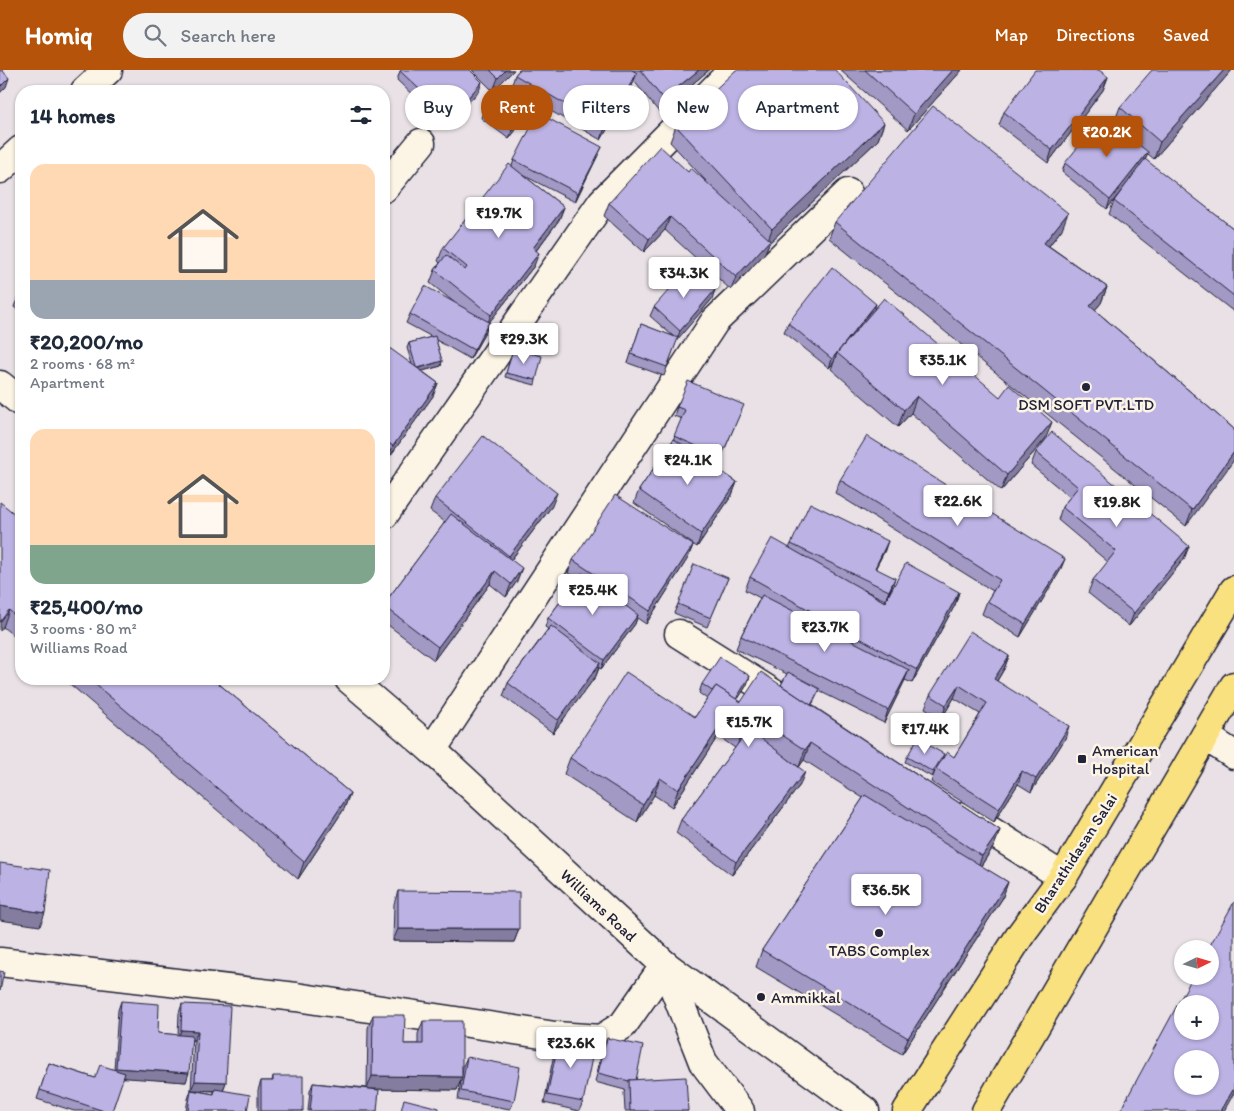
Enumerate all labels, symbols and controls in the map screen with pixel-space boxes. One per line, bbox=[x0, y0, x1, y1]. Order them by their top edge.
search box bbox=[123, 13, 473, 58]
text: Homiq bbox=[25, 21, 93, 50]
icon: search bbox=[141, 21, 169, 49]
text: Search here bbox=[181, 24, 276, 47]
text: Map bbox=[995, 24, 1028, 46]
text: Directions bbox=[1056, 24, 1135, 46]
text: Saved bbox=[1163, 24, 1209, 46]
chip: Buy bbox=[405, 85, 471, 130]
chip: Rent bbox=[481, 85, 553, 130]
chip: Filters bbox=[563, 85, 649, 130]
chip: New bbox=[659, 85, 728, 130]
chip: Apartment bbox=[738, 85, 858, 130]
icon: filters bbox=[347, 101, 375, 129]
text: 14 homes bbox=[30, 103, 115, 128]
pin: ₹20.2K bbox=[1066, 116, 1148, 158]
text: ₹20.2K bbox=[1083, 122, 1131, 141]
icon: home bbox=[158, 196, 248, 286]
pin: ₹19.7K bbox=[458, 196, 540, 239]
text: ₹19.7K bbox=[476, 203, 522, 222]
pin: ₹34.3K bbox=[643, 256, 725, 299]
text: ₹34.3K bbox=[659, 263, 709, 282]
pin: ₹29.3K bbox=[483, 322, 565, 365]
text: ₹20,200/mo bbox=[30, 329, 143, 354]
text: ₹29.3K bbox=[500, 329, 548, 348]
pin: ₹35.1K bbox=[902, 344, 984, 386]
text: ₹35.1K bbox=[920, 350, 966, 369]
text: 2 rooms · 68 m² bbox=[30, 354, 135, 373]
text: Apartment bbox=[30, 373, 105, 392]
marker: DSM SOFT PVT.LTD bbox=[1080, 381, 1092, 393]
place label: DSM SOFT PVT.LTD bbox=[1018, 395, 1154, 414]
pin: ₹24.1K bbox=[647, 444, 729, 486]
text: ₹24.1K bbox=[664, 450, 712, 469]
icon: home bbox=[158, 461, 248, 551]
pin: ₹22.6K bbox=[917, 484, 999, 527]
pin: ₹19.8K bbox=[1076, 486, 1158, 528]
text: ₹22.6K bbox=[934, 491, 982, 510]
text: ₹19.8K bbox=[1094, 492, 1140, 511]
pin: ₹25.4K bbox=[552, 574, 634, 616]
text: ₹25.4K bbox=[569, 580, 617, 599]
text: ₹25,400/mo bbox=[30, 594, 143, 619]
pin: ₹23.7K bbox=[784, 610, 866, 653]
text: ₹23.7K bbox=[801, 617, 849, 636]
text: 3 rooms · 80 m² bbox=[30, 619, 137, 638]
text: Williams Road bbox=[30, 638, 128, 657]
pin: ₹15.7K bbox=[708, 706, 790, 748]
text: ₹15.7K bbox=[726, 712, 772, 731]
pin: ₹17.4K bbox=[884, 712, 966, 755]
text: ₹17.4K bbox=[902, 719, 948, 738]
place label: American Hospital bbox=[1092, 741, 1158, 778]
marker: American Hospital bbox=[1076, 753, 1088, 765]
street label: Bharathidasan Salai bbox=[1030, 790, 1121, 917]
street label: Williams Road bbox=[556, 865, 641, 946]
pin: ₹36.5K bbox=[845, 874, 927, 916]
text: ₹36.5K bbox=[862, 880, 910, 899]
marker: TABS Complex bbox=[873, 927, 885, 939]
north arrow bbox=[1174, 940, 1219, 985]
map controls bbox=[1174, 940, 1219, 1095]
place label: TABS Complex bbox=[829, 941, 930, 960]
place label: Ammikkal bbox=[771, 988, 841, 1007]
marker: Ammikkal bbox=[755, 991, 767, 1003]
button: + bbox=[1174, 995, 1219, 1040]
pin: ₹23.6K bbox=[530, 1026, 612, 1069]
text: ₹23.6K bbox=[547, 1033, 595, 1052]
button: − bbox=[1174, 1050, 1219, 1095]

